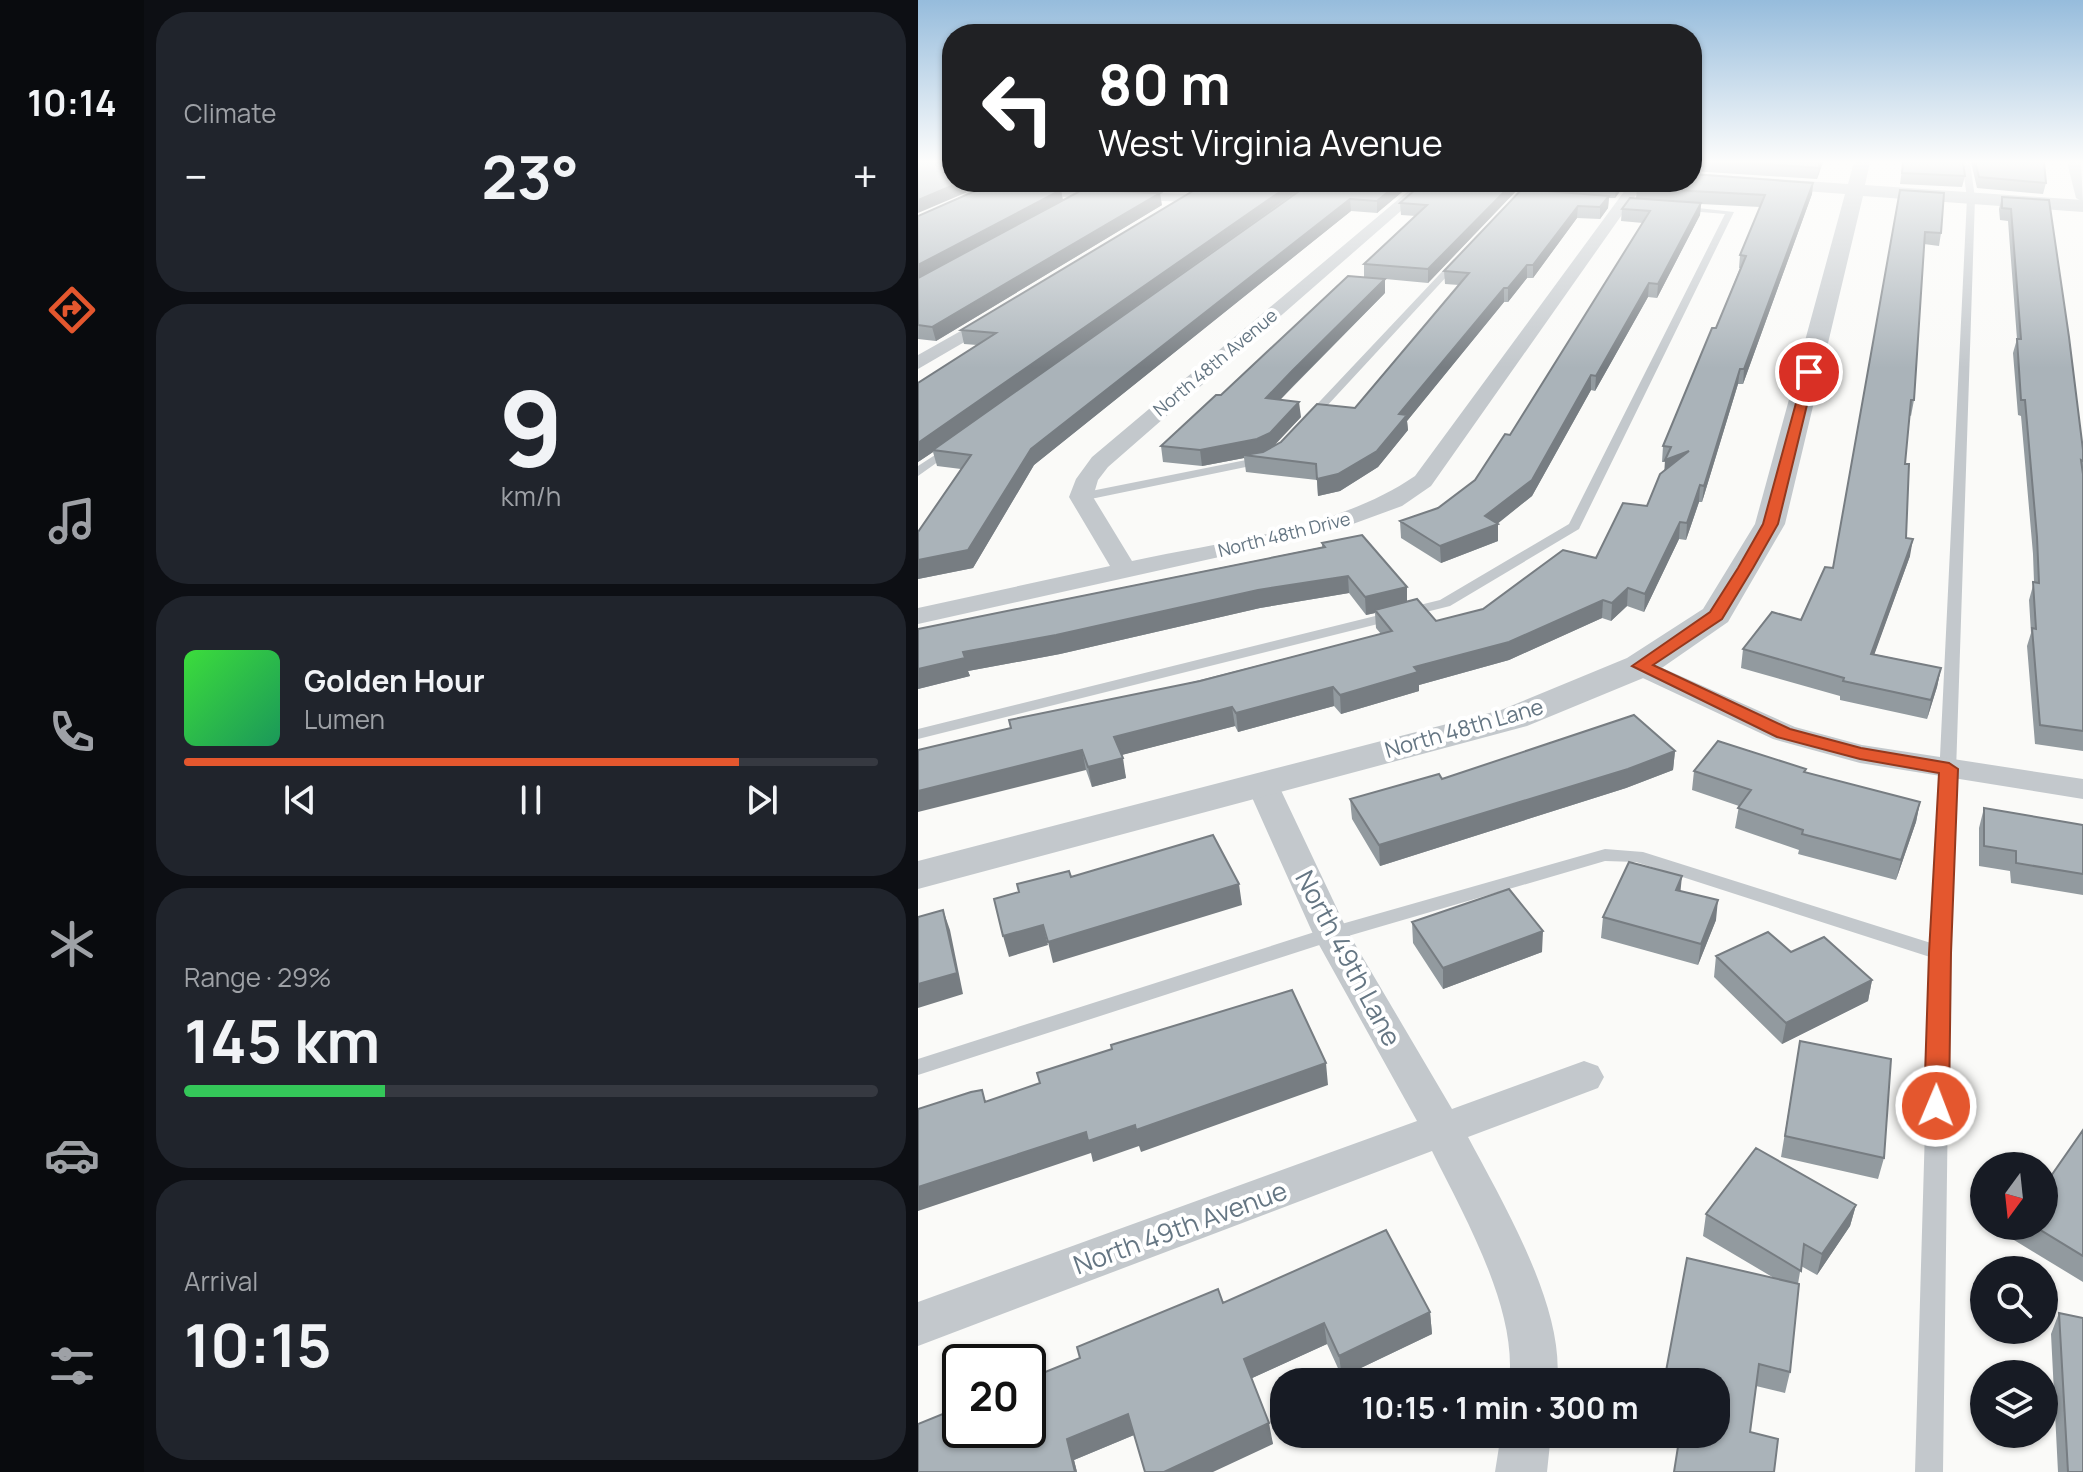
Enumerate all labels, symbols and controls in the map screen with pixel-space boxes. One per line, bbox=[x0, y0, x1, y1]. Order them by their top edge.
text: 80 m bbox=[1098, 45, 1231, 122]
icon: left bbox=[966, 56, 1070, 160]
text: 10:14 bbox=[27, 78, 117, 127]
text: Climate bbox=[184, 95, 276, 131]
text: West Virginia Avenue bbox=[1098, 118, 1443, 167]
text: 23° bbox=[481, 135, 579, 217]
text: − bbox=[184, 146, 208, 206]
text: + bbox=[853, 146, 878, 206]
icon: directions bbox=[44, 282, 100, 338]
street label: North 48th Avenue bbox=[1148, 303, 1282, 421]
pin bbox=[1775, 338, 1843, 406]
icon: arrive bbox=[1787, 350, 1831, 394]
text: 9 bbox=[499, 355, 563, 497]
text: km/h bbox=[501, 478, 561, 514]
icon: music bbox=[44, 493, 100, 549]
street label: North 48th Drive bbox=[1215, 506, 1353, 562]
text: Golden Hour bbox=[304, 660, 485, 701]
street label: North 48th Lane bbox=[1381, 691, 1547, 765]
text: Lumen bbox=[304, 701, 385, 737]
icon: phone bbox=[44, 704, 100, 760]
icon: previous bbox=[278, 778, 322, 822]
icon: pause bbox=[509, 778, 553, 822]
icon: next bbox=[740, 778, 784, 822]
street label: North 49th Lane bbox=[1288, 864, 1410, 1052]
icon: climate bbox=[44, 916, 100, 972]
text: Range · 29% bbox=[184, 959, 332, 995]
text: 145 km bbox=[184, 999, 380, 1081]
position arrow bbox=[1894, 1064, 1978, 1148]
icon: car bbox=[44, 1127, 100, 1183]
north arrow bbox=[1970, 1152, 2058, 1240]
map controls bbox=[1970, 1152, 2058, 1448]
street label: North 49th Avenue bbox=[1068, 1172, 1292, 1282]
button: search bbox=[1970, 1256, 2058, 1344]
text: Arrival bbox=[184, 1263, 258, 1299]
text: 10:15 bbox=[184, 1303, 332, 1385]
icon: filters bbox=[44, 1338, 100, 1394]
speed limit sign: 20 bbox=[942, 1344, 1046, 1448]
button: layers bbox=[1970, 1360, 2058, 1448]
text: 10:15 · 1 min · 300 m bbox=[1361, 1387, 1639, 1428]

